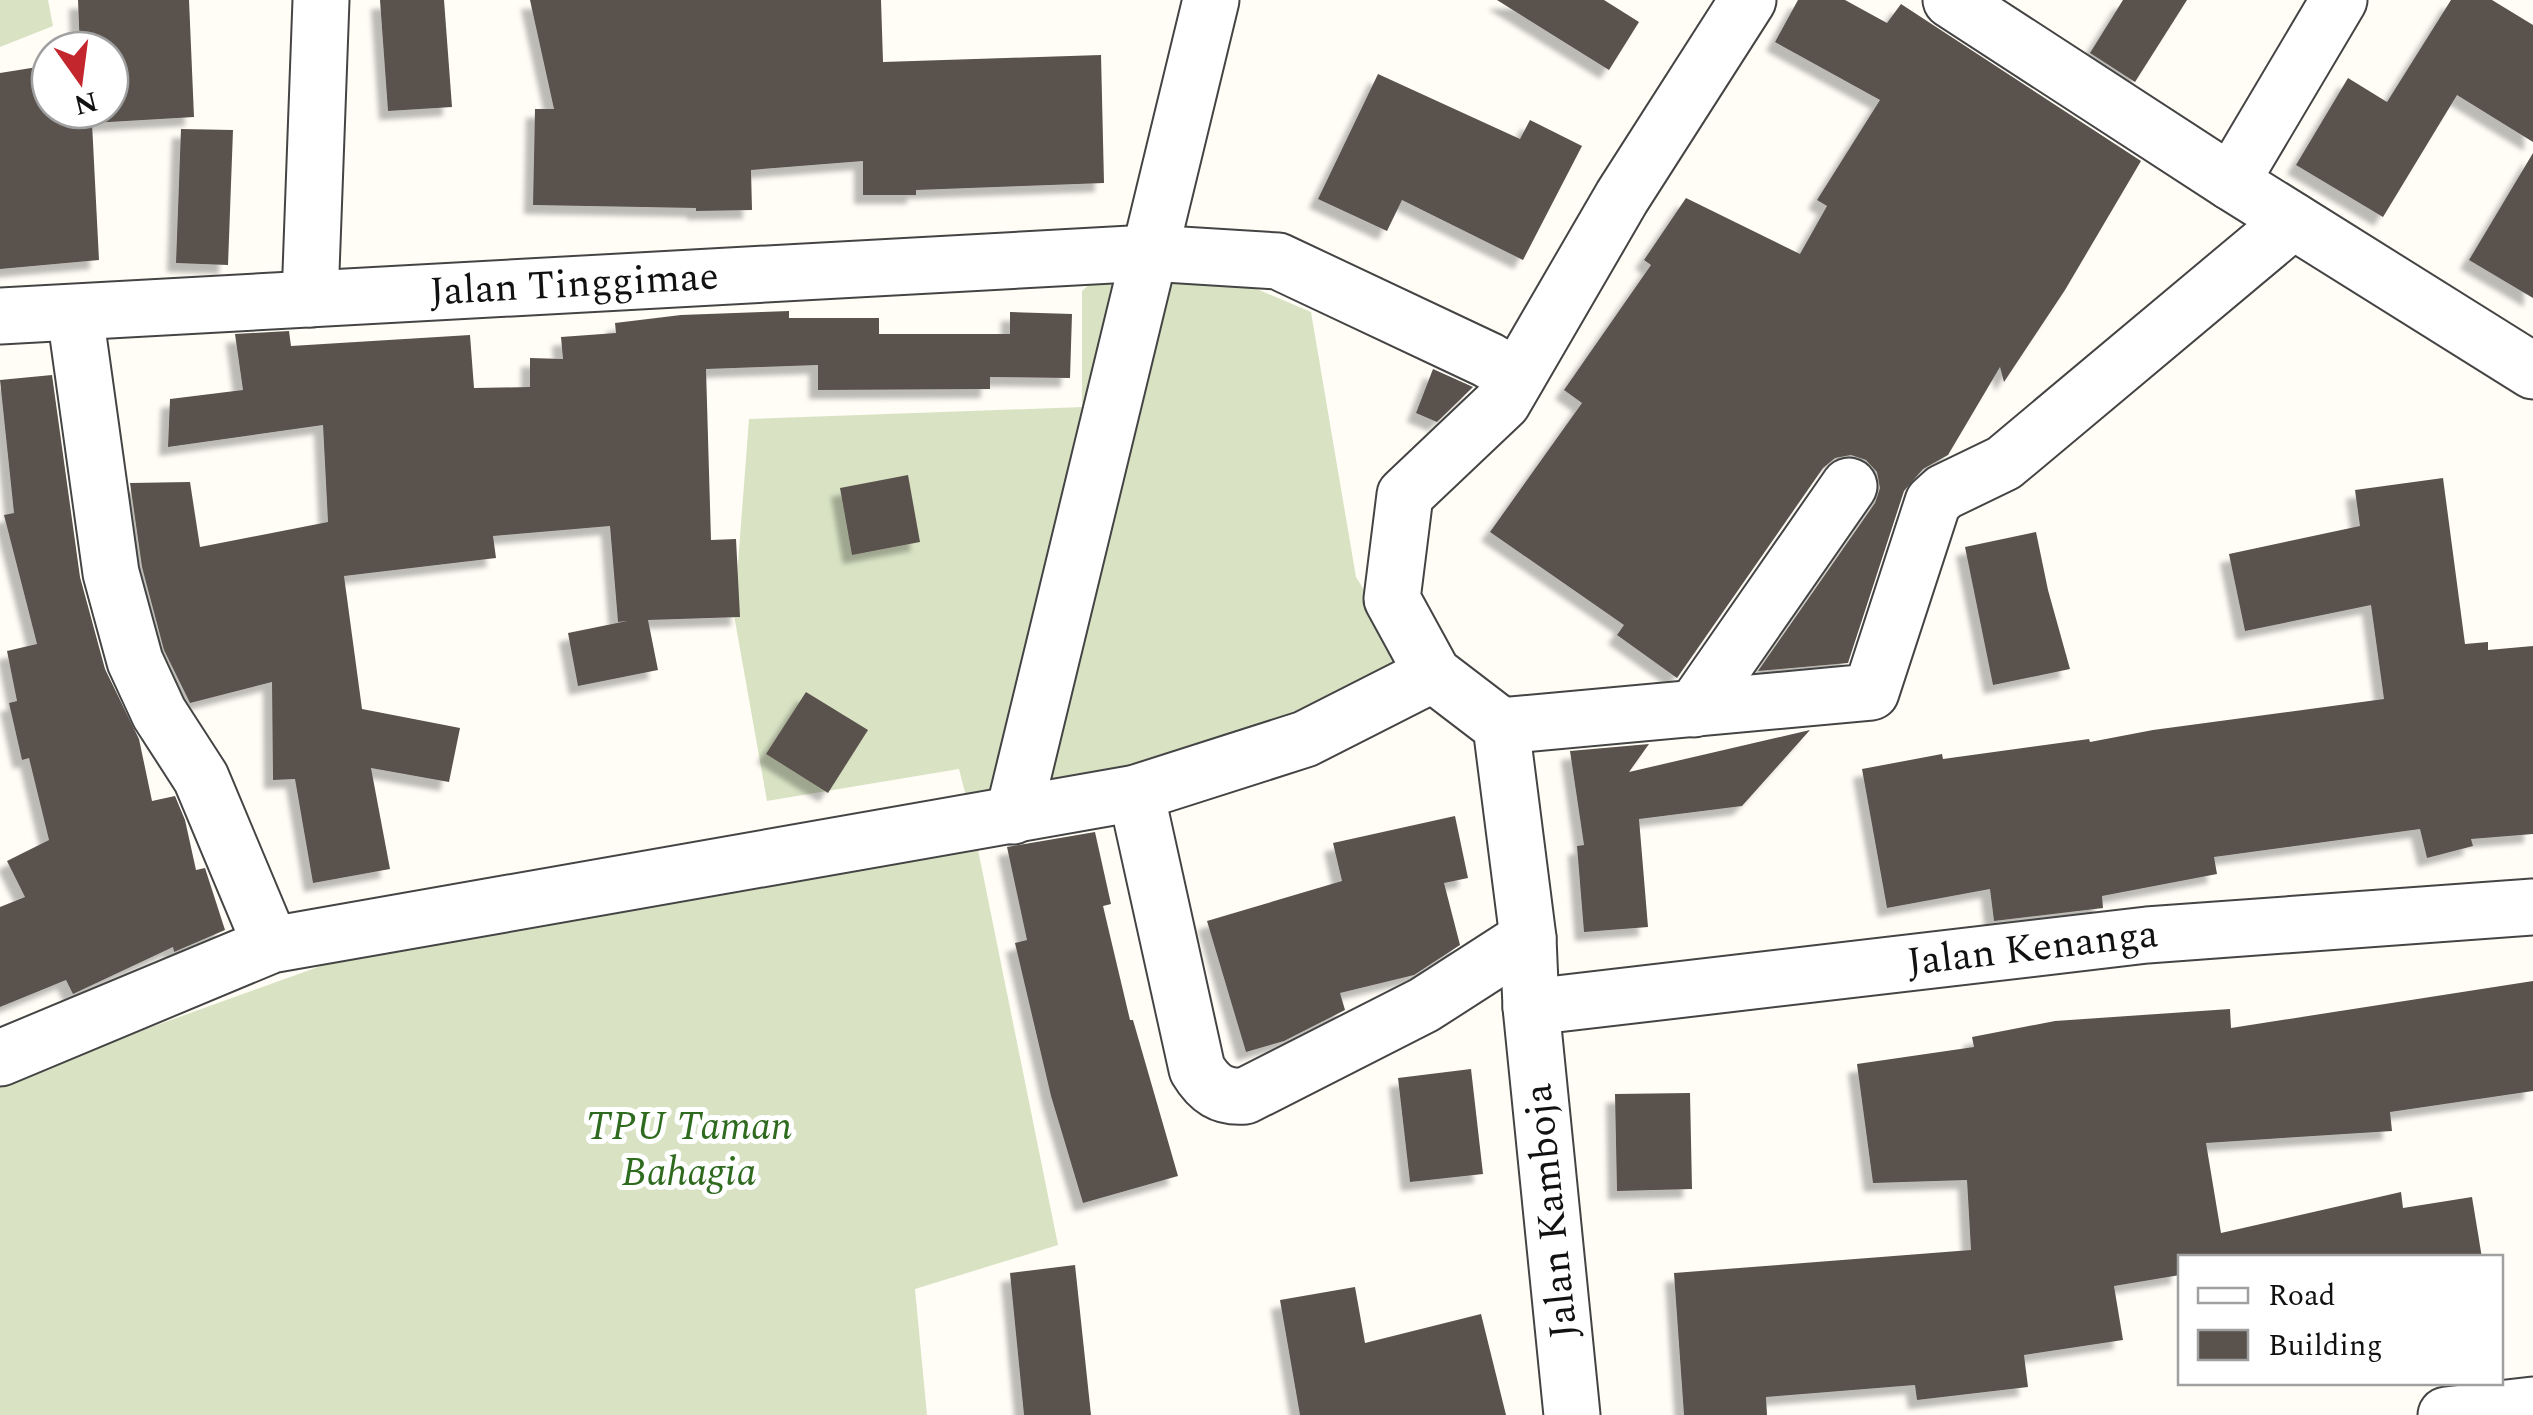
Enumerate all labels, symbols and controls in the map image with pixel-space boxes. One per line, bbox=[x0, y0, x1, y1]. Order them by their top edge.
north arrow bbox=[30, 30, 130, 130]
text: N bbox=[69, 79, 102, 126]
street label: Jalan Tinggimae bbox=[428, 246, 720, 323]
street label: Jalan Kenanga bbox=[1904, 904, 2161, 993]
street label: Jalan Kamboja bbox=[1508, 1080, 1596, 1342]
park label: TPU Taman Bahagia bbox=[586, 1097, 792, 1204]
legend bbox=[2178, 1255, 2503, 1385]
text: Road bbox=[2268, 1273, 2336, 1319]
text: Building bbox=[2268, 1323, 2383, 1369]

